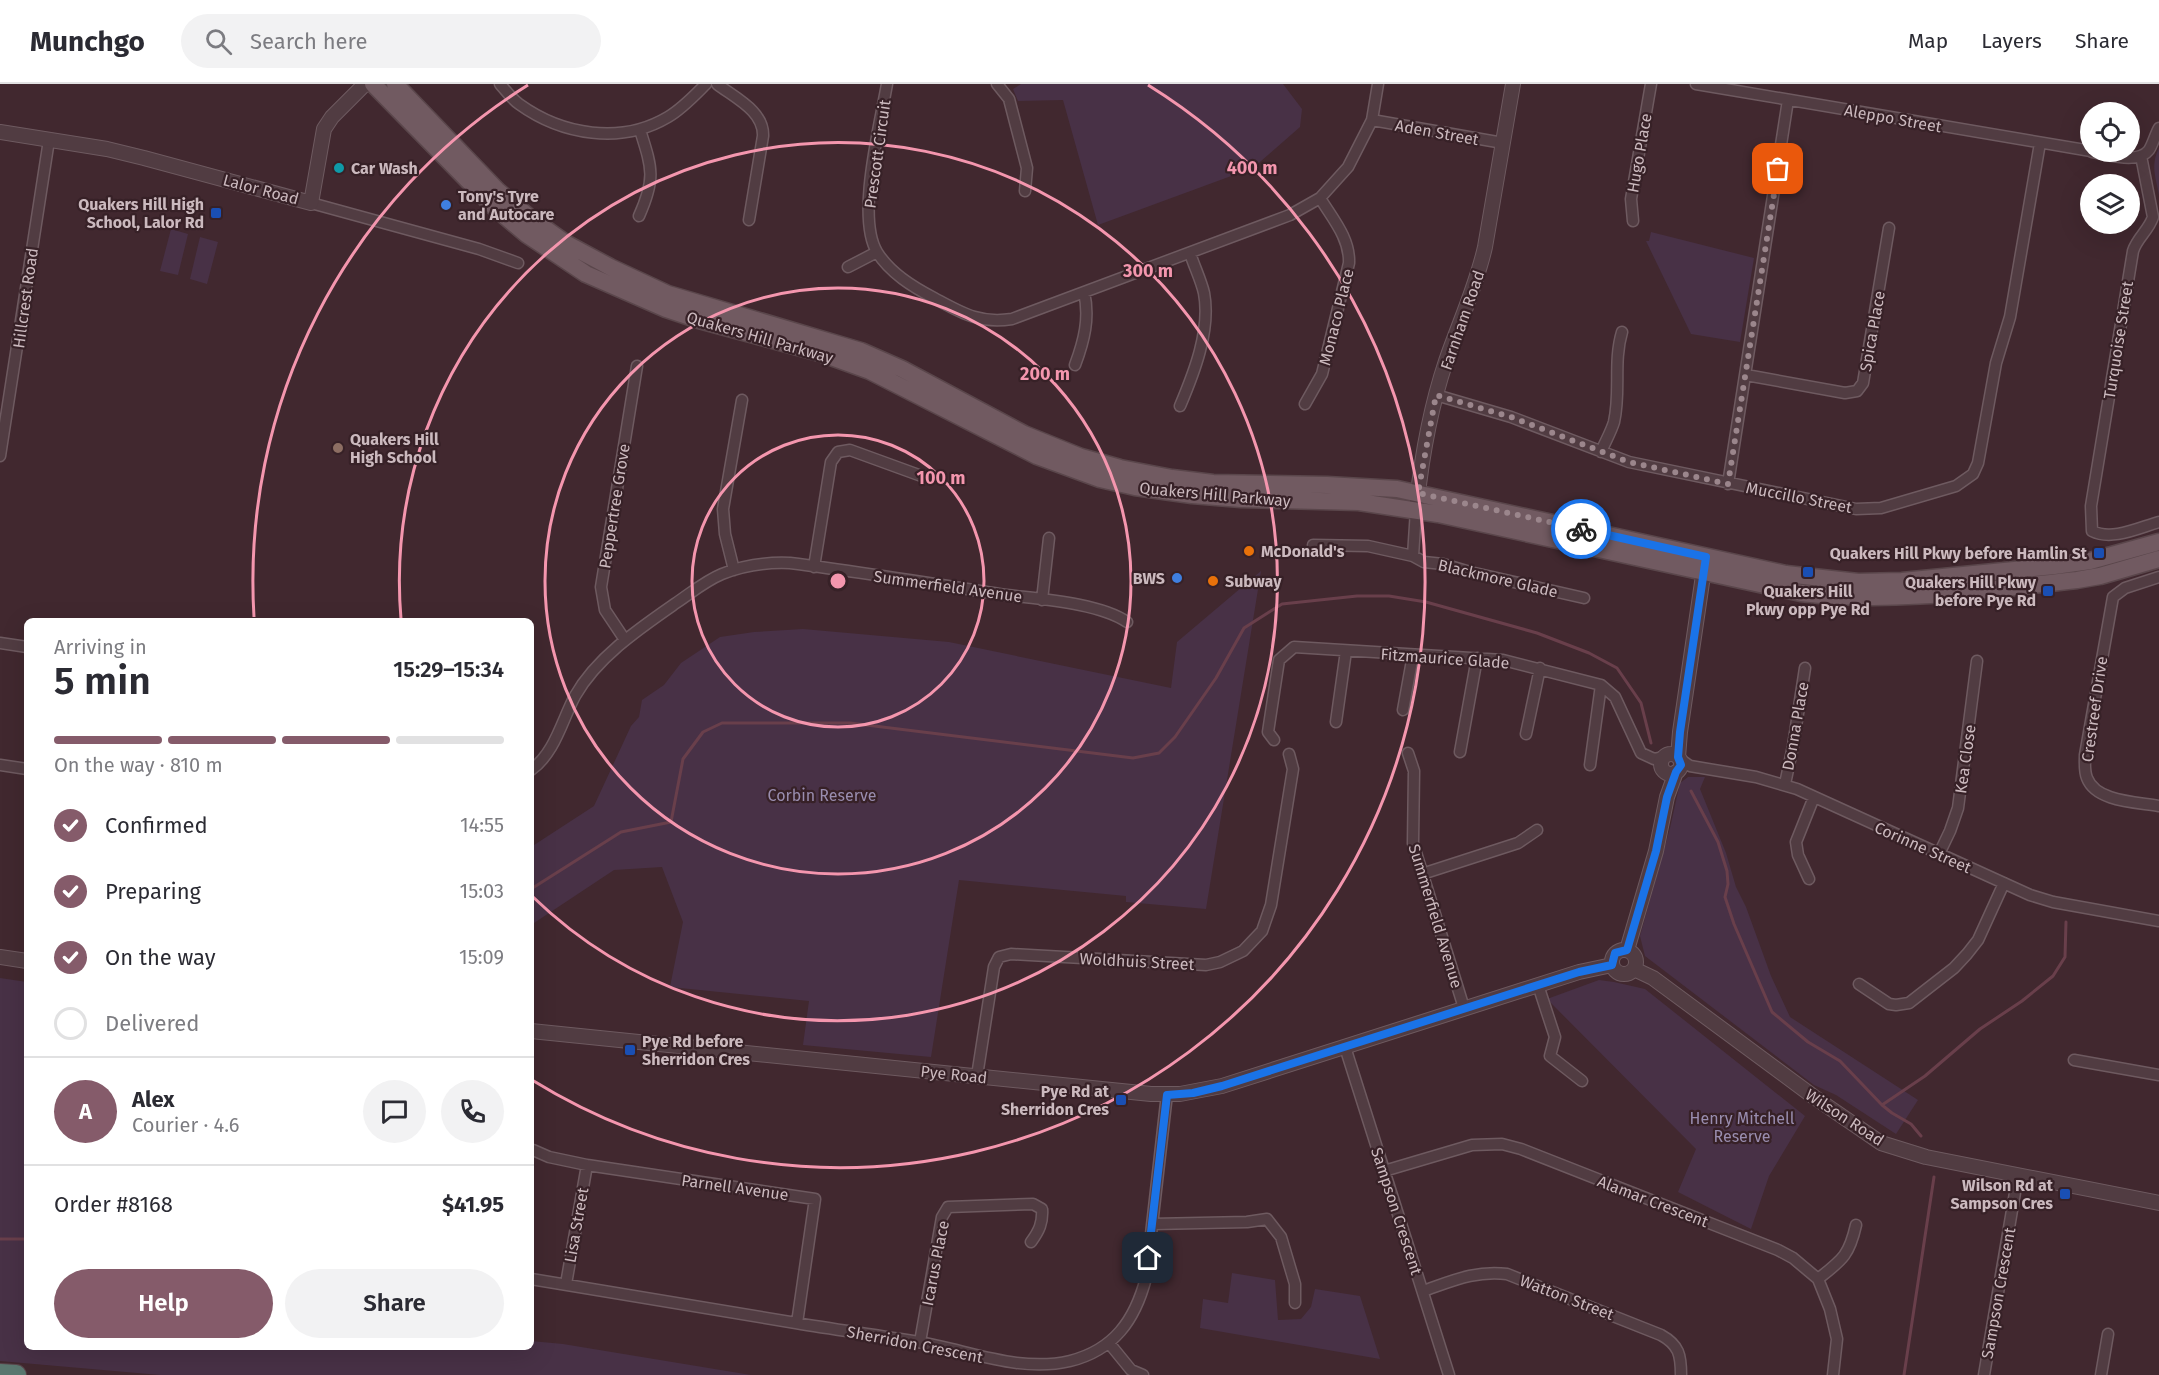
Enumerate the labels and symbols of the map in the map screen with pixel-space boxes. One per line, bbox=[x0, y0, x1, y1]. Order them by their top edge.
street label: Prescott Circuit bbox=[860, 98, 895, 210]
street label: Aleppo Street bbox=[1843, 101, 1943, 136]
street label: Hugo Place bbox=[1623, 112, 1656, 194]
street label: Aden Street bbox=[1394, 116, 1480, 149]
pin bbox=[1752, 143, 1803, 194]
text: 400 m bbox=[1227, 157, 1277, 179]
place label: Car Wash bbox=[351, 159, 418, 178]
marker: Car Wash bbox=[332, 161, 346, 175]
street label: Lalor Road bbox=[221, 170, 301, 209]
place label: Tony's Tyre and Autocare bbox=[458, 187, 554, 224]
place label: Quakers Hill High School, Lalor Rd bbox=[78, 195, 204, 232]
marker: Tony's Tyre and Autocare bbox=[439, 198, 453, 212]
marker: Quakers Hill High School, Lalor Rd bbox=[209, 206, 223, 220]
street label: Hillcrest Road bbox=[9, 247, 42, 349]
text: 300 m bbox=[1122, 260, 1173, 282]
street label: Monaco Place bbox=[1315, 267, 1358, 368]
street label: Farnham Road bbox=[1437, 268, 1488, 372]
street label: Turquoise Street bbox=[2100, 279, 2137, 400]
street label: Spica Place bbox=[1856, 289, 1889, 373]
street label: Quakers Hill Parkway bbox=[684, 307, 835, 368]
text: 200 m bbox=[1020, 363, 1070, 385]
place label: Quakers Hill High School bbox=[350, 430, 439, 467]
marker: Quakers Hill High School bbox=[331, 441, 345, 455]
street label: Peppertree Grove bbox=[595, 442, 634, 570]
text: 100 m bbox=[917, 467, 965, 489]
street label: Quakers Hill Parkway bbox=[1139, 478, 1291, 511]
street label: Muccillo Street bbox=[1744, 478, 1854, 517]
courier bbox=[1551, 499, 1611, 559]
place label: McDonald's bbox=[1261, 542, 1345, 561]
marker: McDonald's bbox=[1242, 544, 1256, 558]
place label: Quakers Hill Pkwy before Hamlin St bbox=[1830, 544, 2088, 563]
marker: Quakers Hill Pkwy before Hamlin St bbox=[2092, 546, 2106, 560]
street label: Blackmore Glade bbox=[1436, 555, 1560, 601]
marker: Quakers Hill Pkwy opp Pye Rd bbox=[1801, 565, 1815, 579]
street label: Summerfield Avenue bbox=[872, 567, 1023, 606]
place label: BWS bbox=[1133, 569, 1165, 588]
centre of rings bbox=[828, 571, 848, 591]
marker: BWS bbox=[1170, 571, 1184, 585]
place label: Subway bbox=[1225, 572, 1282, 591]
place label: Quakers Hill Pkwy before Pye Rd bbox=[1905, 573, 2037, 610]
marker: Subway bbox=[1206, 574, 1220, 588]
place label: Quakers Hill Pkwy opp Pye Rd bbox=[1746, 582, 1870, 619]
marker: Quakers Hill Pkwy before Pye Rd bbox=[2041, 584, 2055, 598]
street label: Fitzmaurice Glade bbox=[1380, 645, 1510, 672]
street label: Crestreef Drive bbox=[2078, 655, 2111, 763]
street label: Donna Place bbox=[1778, 680, 1813, 772]
street label: Kea Close bbox=[1951, 723, 1980, 795]
park label: Corbin Reserve bbox=[768, 786, 876, 805]
street label: Corinne Street bbox=[1872, 818, 1974, 877]
street label: Summerfield Avenue bbox=[1405, 842, 1467, 991]
street label: Woldhuis Street bbox=[1079, 949, 1195, 974]
place label: Pye Rd before Sherridon Cres bbox=[642, 1032, 750, 1069]
marker: Pye Rd before Sherridon Cres bbox=[623, 1043, 637, 1057]
street label: Pye Road bbox=[920, 1062, 988, 1087]
place label: Pye Rd at Sherridon Cres bbox=[1001, 1082, 1110, 1119]
street label: Wilson Road bbox=[1802, 1085, 1888, 1150]
marker: Pye Rd at Sherridon Cres bbox=[1114, 1093, 1128, 1107]
park label: Henry Mitchell Reserve bbox=[1690, 1109, 1795, 1146]
street label: Sampson Crescent bbox=[1367, 1145, 1426, 1277]
street label: Parnell Avenue bbox=[680, 1171, 790, 1204]
street label: Alamar Crescent bbox=[1595, 1172, 1711, 1231]
place label: Wilson Rd at Sampson Cres bbox=[1950, 1176, 2054, 1213]
street label: Lisa Street bbox=[561, 1186, 592, 1264]
marker: Wilson Rd at Sampson Cres bbox=[2058, 1187, 2072, 1201]
street label: Icarus Place bbox=[918, 1219, 953, 1307]
street label: Sampson Crescent bbox=[1978, 1226, 2019, 1360]
pin bbox=[1122, 1232, 1173, 1283]
street label: Watton Street bbox=[1517, 1271, 1617, 1324]
street label: Sherridon Crescent bbox=[845, 1322, 985, 1367]

